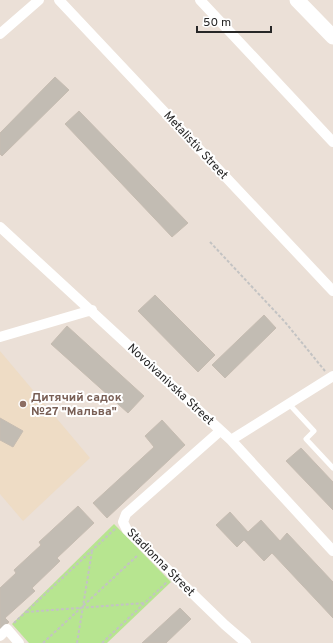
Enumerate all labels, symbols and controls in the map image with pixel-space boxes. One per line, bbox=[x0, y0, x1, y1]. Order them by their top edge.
scale bar bbox=[197, 8, 271, 34]
text: 50 m bbox=[203, 15, 231, 31]
street label: Metalistiv Street bbox=[159, 108, 231, 183]
street label: Novoivanivska Street bbox=[124, 340, 217, 429]
place label: Дитячий садок №27 "Мальва" bbox=[31, 390, 122, 420]
marker: Дитячий садок №27 "Мальва" bbox=[18, 399, 28, 409]
street label: Stadionna Street bbox=[123, 525, 198, 600]

